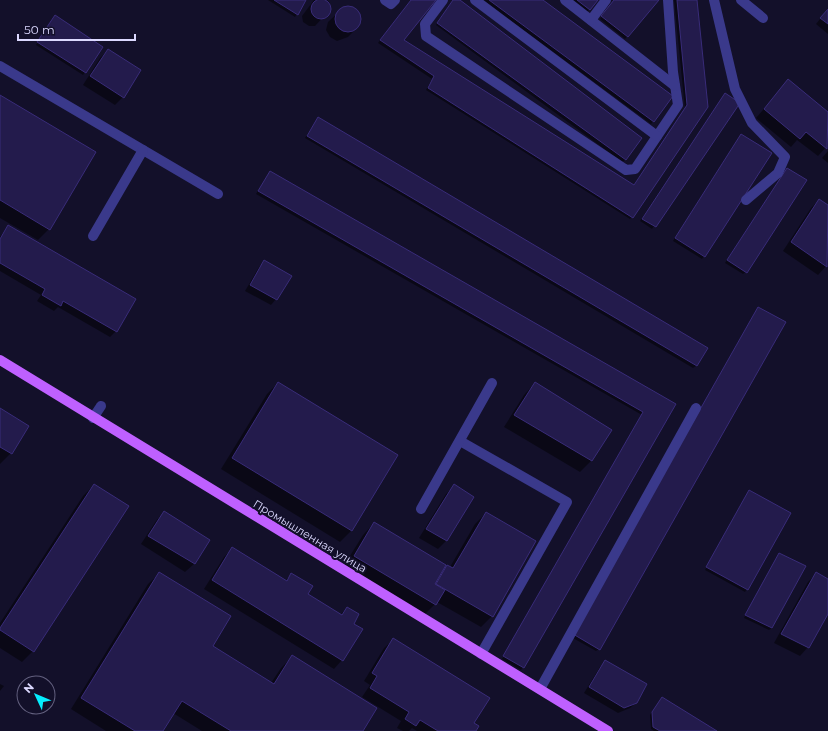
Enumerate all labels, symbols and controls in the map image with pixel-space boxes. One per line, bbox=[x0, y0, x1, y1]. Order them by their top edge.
scale bar bbox=[18, 16, 135, 42]
text: 50 m bbox=[24, 22, 55, 37]
street label: Промышленная улица bbox=[251, 497, 369, 575]
north arrow bbox=[16, 675, 56, 715]
text: N bbox=[21, 680, 37, 696]

